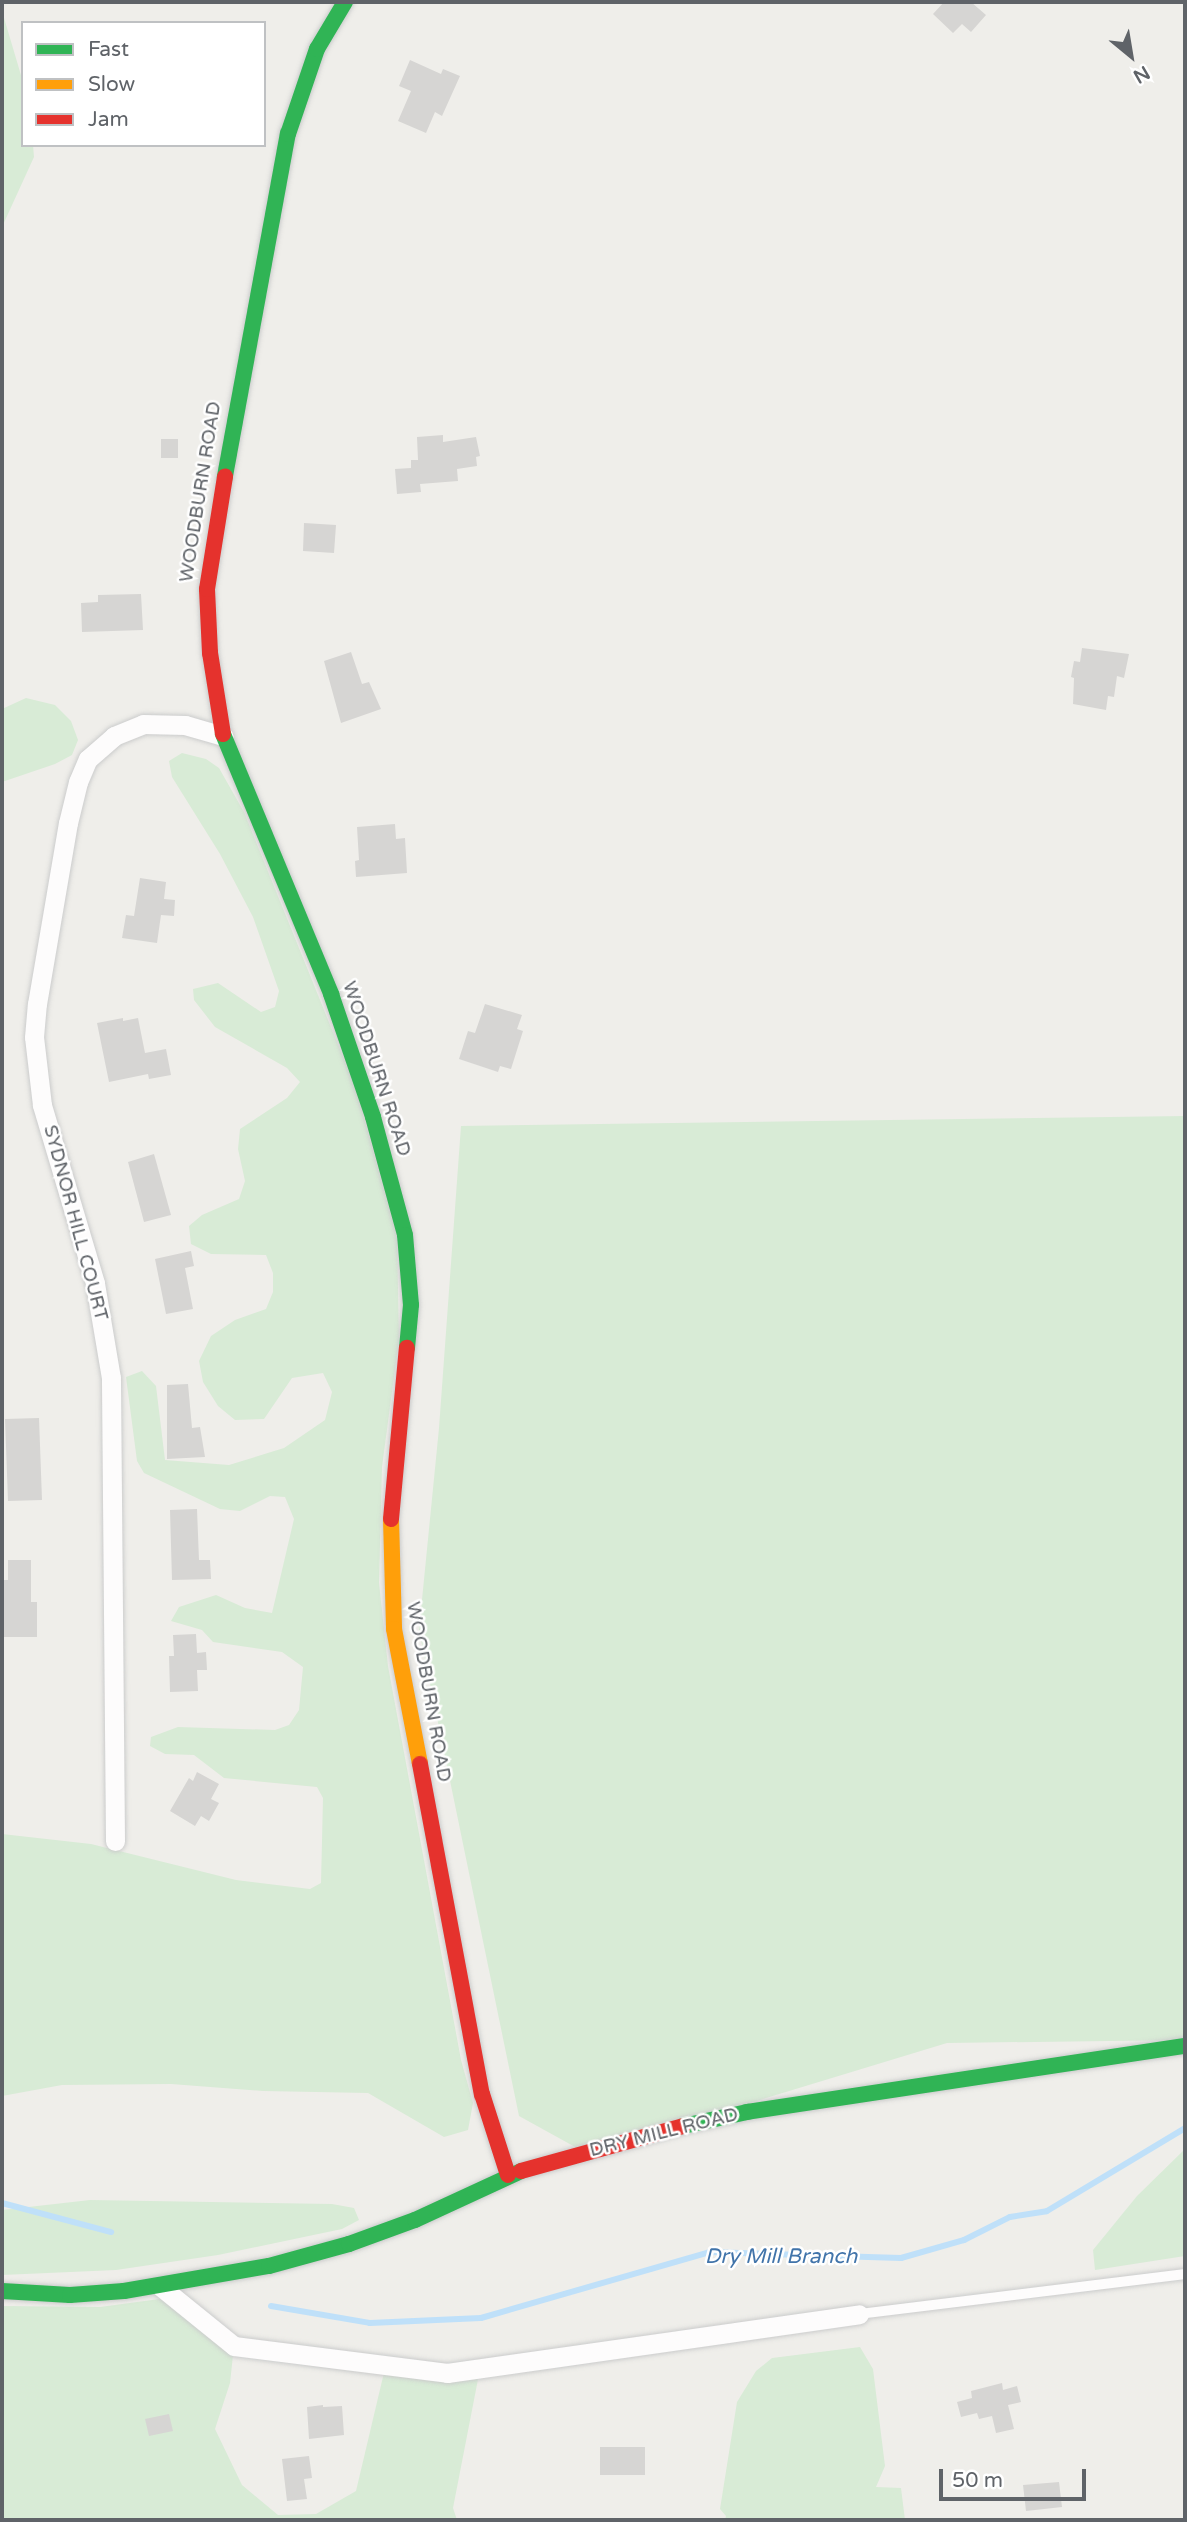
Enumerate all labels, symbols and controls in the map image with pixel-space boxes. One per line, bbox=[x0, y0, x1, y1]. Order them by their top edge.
legend bbox=[21, 21, 266, 147]
north arrow bbox=[1096, 21, 1166, 91]
text: Fast bbox=[88, 37, 129, 62]
text: N bbox=[1129, 61, 1154, 88]
text: Slow bbox=[88, 72, 135, 97]
text: Jam bbox=[88, 107, 129, 132]
street label: WOODBURN ROAD bbox=[175, 400, 227, 584]
street label: WOODBURN ROAD bbox=[337, 979, 415, 1159]
street label: SYDNOR HILL COURT bbox=[38, 1123, 112, 1323]
street label: WOODBURN ROAD bbox=[401, 1600, 455, 1784]
street label: DRY MILL ROAD bbox=[587, 2103, 741, 2163]
water label: Dry Mill Branch bbox=[705, 2244, 857, 2270]
scale bar bbox=[942, 2456, 1089, 2500]
text: 50 m bbox=[952, 2468, 1003, 2493]

